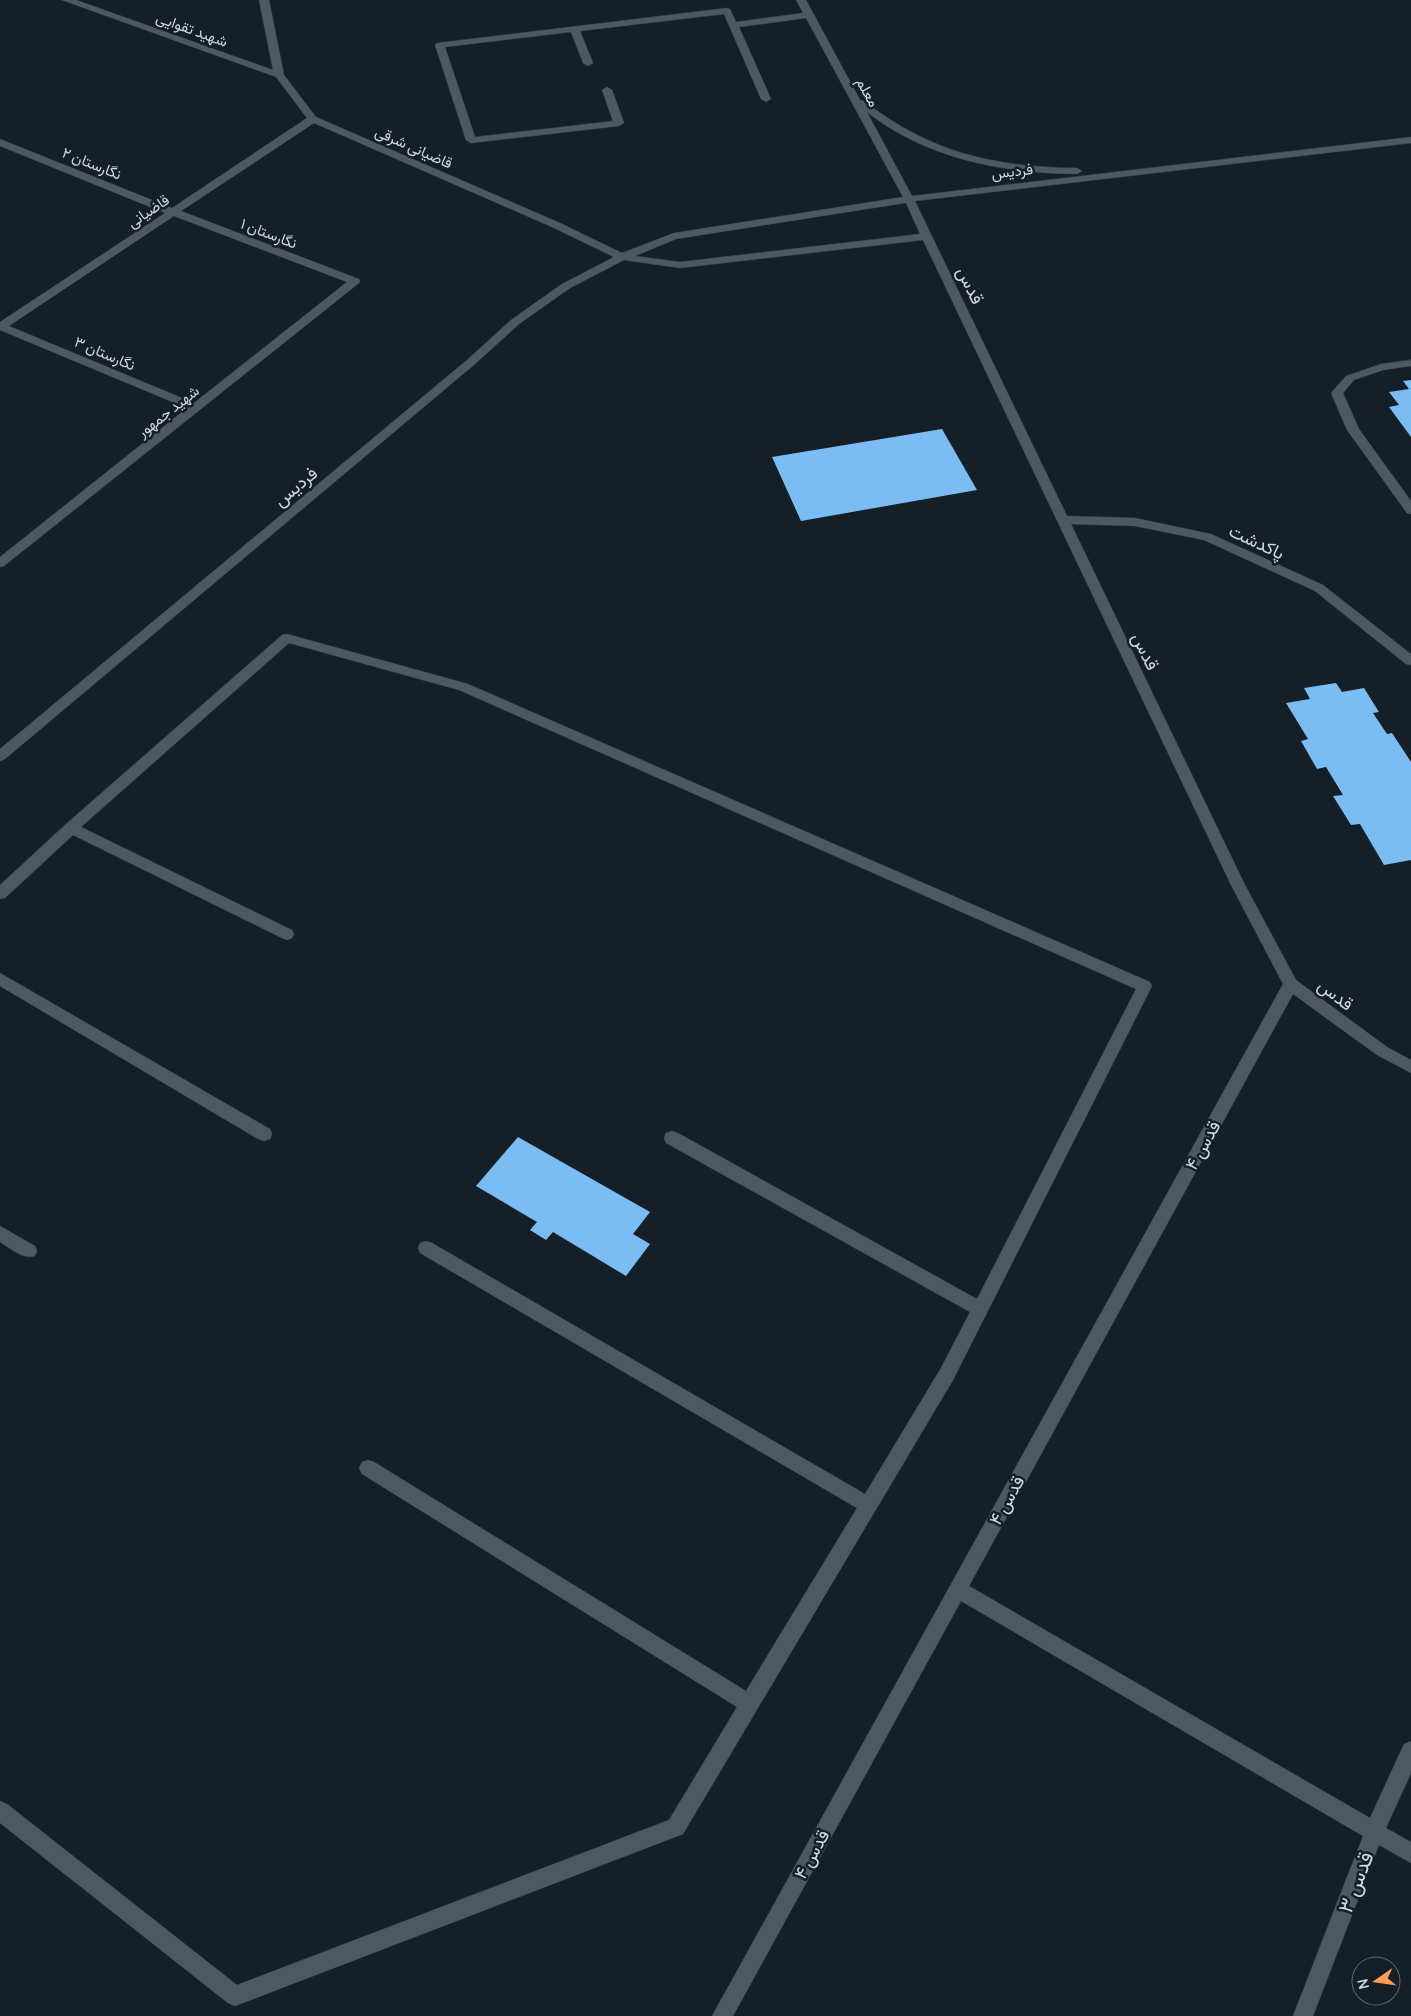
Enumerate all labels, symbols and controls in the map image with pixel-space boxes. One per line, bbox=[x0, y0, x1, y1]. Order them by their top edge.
street label: شهید تقوایی bbox=[153, 6, 231, 52]
street label: معلم bbox=[851, 73, 885, 111]
street label: قاضیانی شرقی bbox=[372, 121, 456, 174]
street label: نگارستان ۲ bbox=[59, 142, 125, 184]
street label: فردیس bbox=[990, 158, 1034, 184]
street label: قاضیانی bbox=[123, 189, 173, 233]
street label: نگارستان ۱ bbox=[238, 213, 300, 253]
street label: قدس bbox=[952, 262, 990, 308]
street label: نگارستان ۳ bbox=[71, 331, 139, 375]
street label: شهید جمهور bbox=[132, 380, 204, 443]
street label: فردیس bbox=[268, 461, 322, 511]
street label: پاکدشت bbox=[1225, 518, 1289, 565]
street label: قدس bbox=[1127, 628, 1165, 674]
street label: قدس bbox=[1313, 973, 1359, 1015]
street label: قدس ۴ bbox=[1179, 1116, 1225, 1174]
street label: قدس ۴ bbox=[983, 1471, 1029, 1529]
street label: قدس ۴ bbox=[788, 1825, 834, 1883]
street label: قدس ۳ bbox=[1331, 1847, 1379, 1917]
north arrow bbox=[1351, 1956, 1401, 2006]
text: N bbox=[1352, 1977, 1373, 1991]

